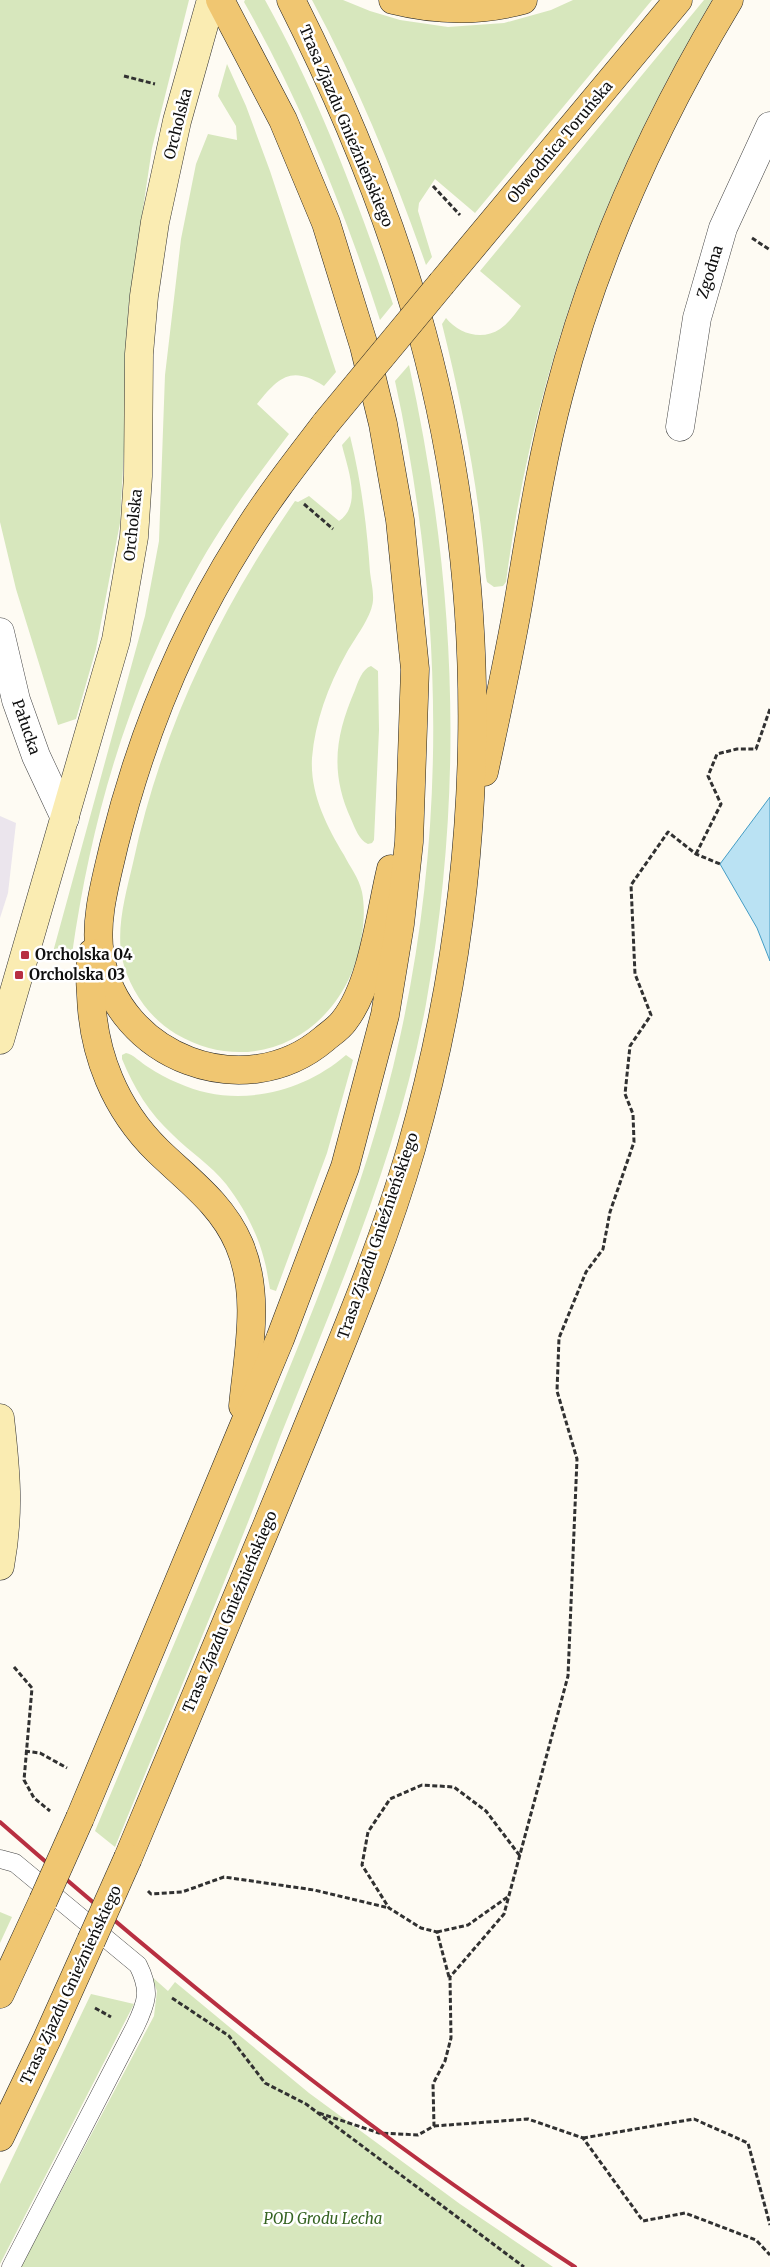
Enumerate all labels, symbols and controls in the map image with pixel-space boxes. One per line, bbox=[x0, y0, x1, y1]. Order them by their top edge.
street label: Trasa Zjazdu Gnieźnieńskiego bbox=[295, 22, 398, 230]
street label: Obwodnica Toruńska bbox=[503, 77, 616, 207]
street label: Orcholska bbox=[160, 86, 195, 161]
street label: Zgodna bbox=[692, 243, 727, 301]
street label: Orcholska bbox=[119, 488, 146, 562]
street label: Pałucka bbox=[8, 697, 45, 757]
place label: Orcholska 04 bbox=[35, 945, 133, 964]
marker: Orcholska 04 bbox=[19, 949, 31, 961]
place label: Orcholska 03 bbox=[29, 965, 125, 984]
marker: Orcholska 03 bbox=[13, 969, 25, 981]
street label: Trasa Zjazdu Gnieźnieńskiego bbox=[333, 1130, 422, 1342]
street label: Trasa Zjazdu Gnieźnieńskiego bbox=[178, 1508, 281, 1716]
street label: Trasa Zjazdu Gnieźnieńskiego bbox=[16, 1882, 125, 2087]
park label: POD Grodu Lecha bbox=[264, 2209, 382, 2228]

